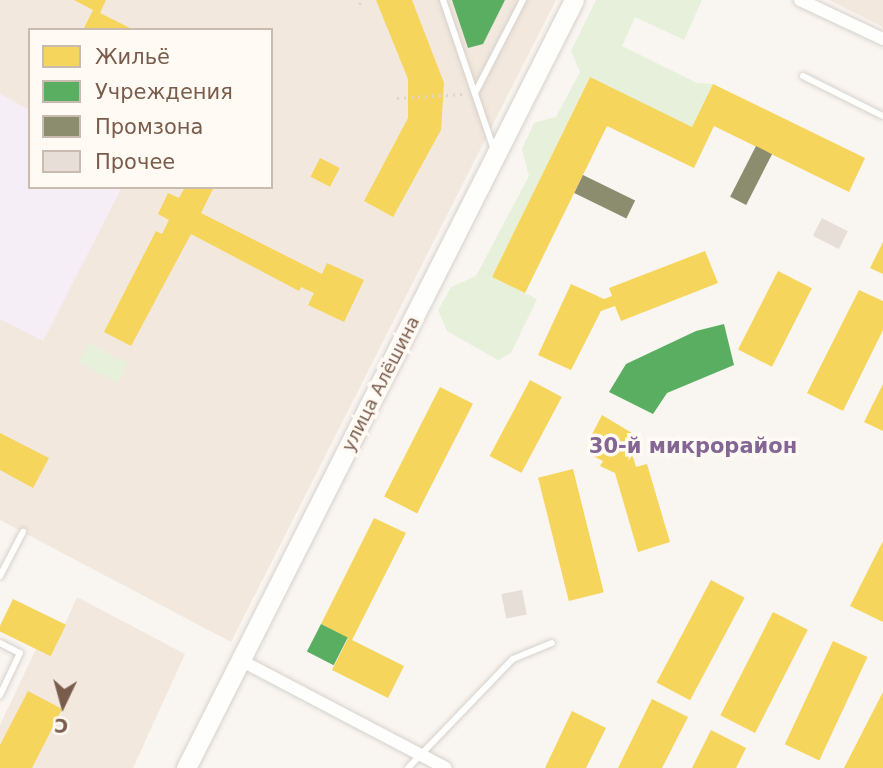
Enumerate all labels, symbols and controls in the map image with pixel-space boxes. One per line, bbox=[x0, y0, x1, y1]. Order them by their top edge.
legend bbox=[28, 28, 273, 189]
text: Жильё bbox=[95, 45, 170, 69]
text: Учреждения bbox=[95, 80, 233, 104]
text: Промзона bbox=[95, 115, 203, 139]
text: Прочее bbox=[95, 150, 175, 174]
street label: улица Алёшина bbox=[338, 313, 424, 455]
district label: 30-й микрорайон bbox=[589, 433, 797, 459]
north arrow bbox=[28, 670, 98, 740]
text: С bbox=[53, 714, 69, 737]

